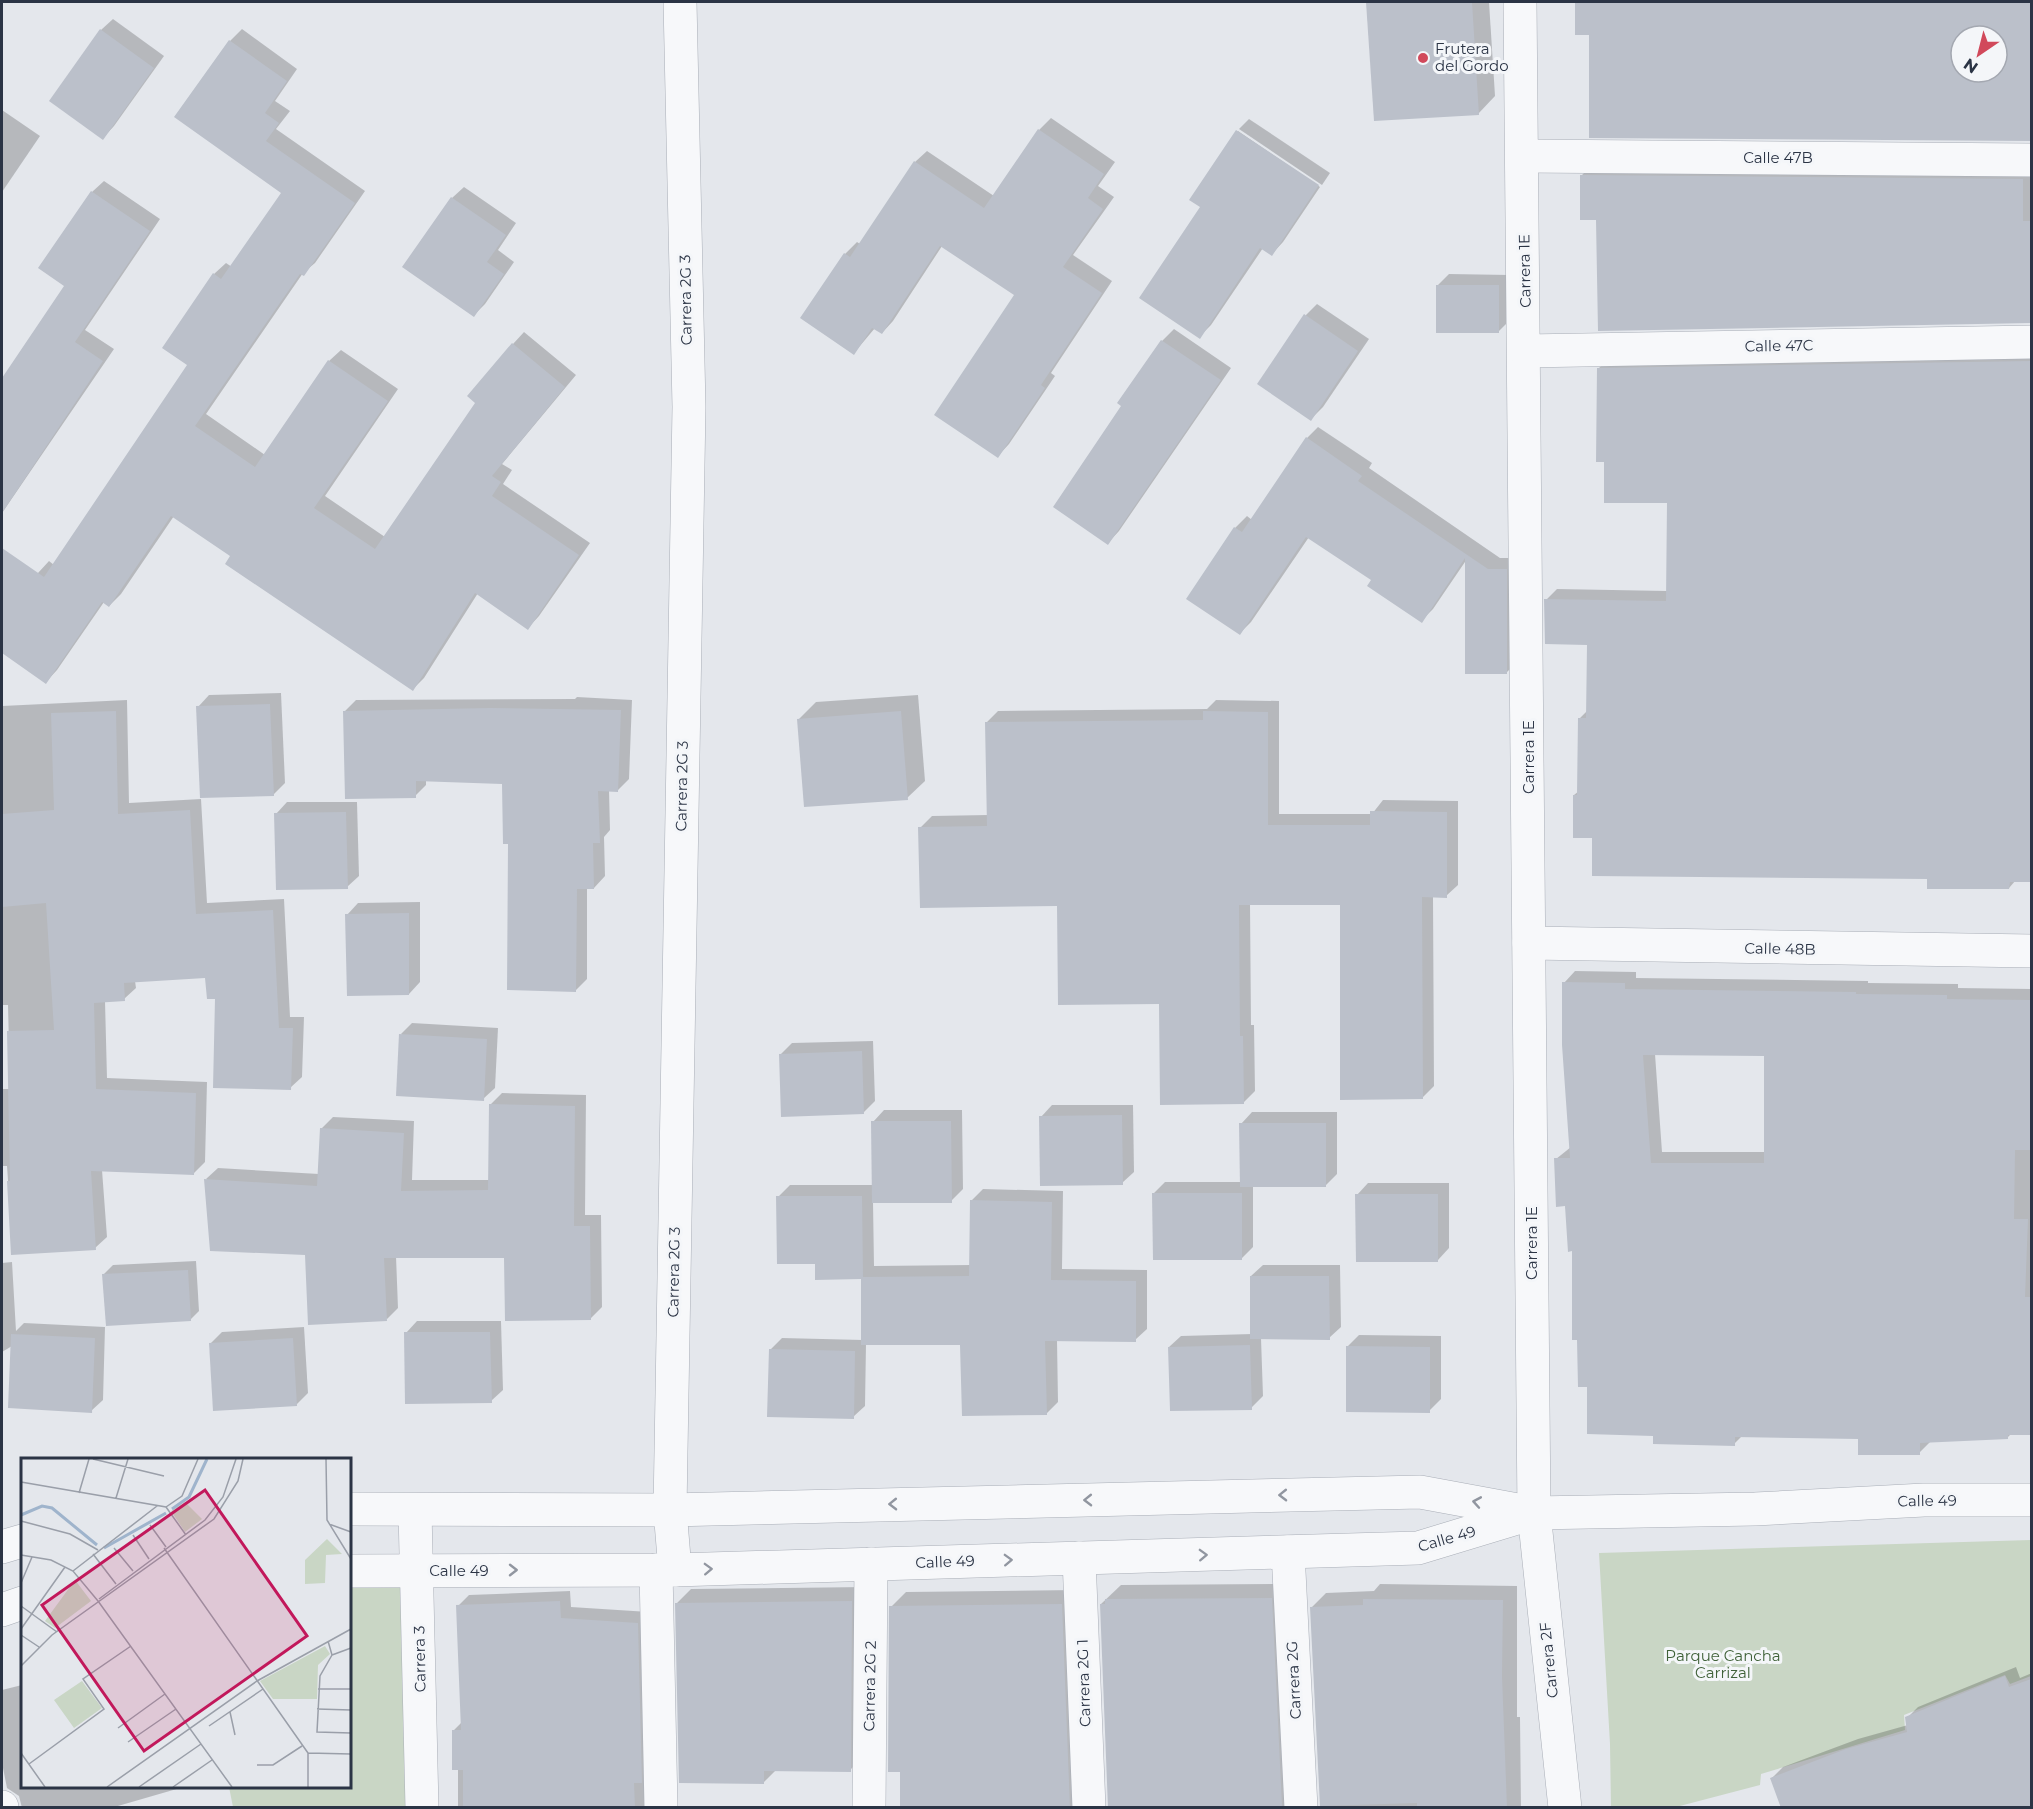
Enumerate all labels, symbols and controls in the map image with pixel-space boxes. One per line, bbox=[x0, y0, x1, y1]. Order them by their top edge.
north arrow bbox=[1949, 24, 2009, 84]
place label: Frutera del Gordo bbox=[1435, 39, 1509, 75]
marker: Frutera del Gordo bbox=[1416, 51, 1430, 65]
text: N bbox=[1960, 54, 1981, 77]
street label: Calle 47B bbox=[1743, 148, 1813, 167]
street label: Carrera 1E bbox=[1514, 234, 1535, 308]
street label: Carrera 2G 3 bbox=[675, 254, 696, 346]
street label: Calle 47C bbox=[1744, 335, 1814, 356]
street label: Carrera 1E bbox=[1519, 720, 1538, 794]
street label: Carrera 2G 3 bbox=[671, 740, 692, 832]
street label: Calle 48B bbox=[1744, 938, 1816, 959]
street label: Carrera 1E bbox=[1522, 1206, 1541, 1280]
street label: Carrera 2G 3 bbox=[663, 1226, 684, 1318]
inset map bbox=[21, 1458, 351, 1788]
one-way arrow bbox=[1278, 1489, 1287, 1501]
street label: Calle 49 bbox=[1897, 1490, 1957, 1511]
one-way arrow bbox=[1083, 1494, 1092, 1506]
one-way arrow bbox=[1472, 1496, 1482, 1509]
one-way arrow bbox=[888, 1498, 897, 1511]
street label: Calle 49 bbox=[1416, 1521, 1478, 1556]
one-way arrow bbox=[1198, 1548, 1207, 1561]
street label: Calle 49 bbox=[915, 1551, 975, 1572]
one-way arrow bbox=[1003, 1554, 1012, 1567]
street label: Calle 49 bbox=[429, 1561, 489, 1580]
one-way arrow bbox=[703, 1563, 712, 1575]
one-way arrow bbox=[508, 1564, 517, 1577]
street label: Carrera 2F bbox=[1535, 1621, 1562, 1699]
street label: Carrera 3 bbox=[409, 1625, 430, 1693]
street label: Carrera 2G 1 bbox=[1072, 1639, 1095, 1727]
street label: Carrera 2G 2 bbox=[859, 1640, 880, 1732]
street label: Carrera 2G bbox=[1282, 1640, 1305, 1720]
park label: Parque Cancha Carrizal bbox=[1665, 1646, 1781, 1682]

